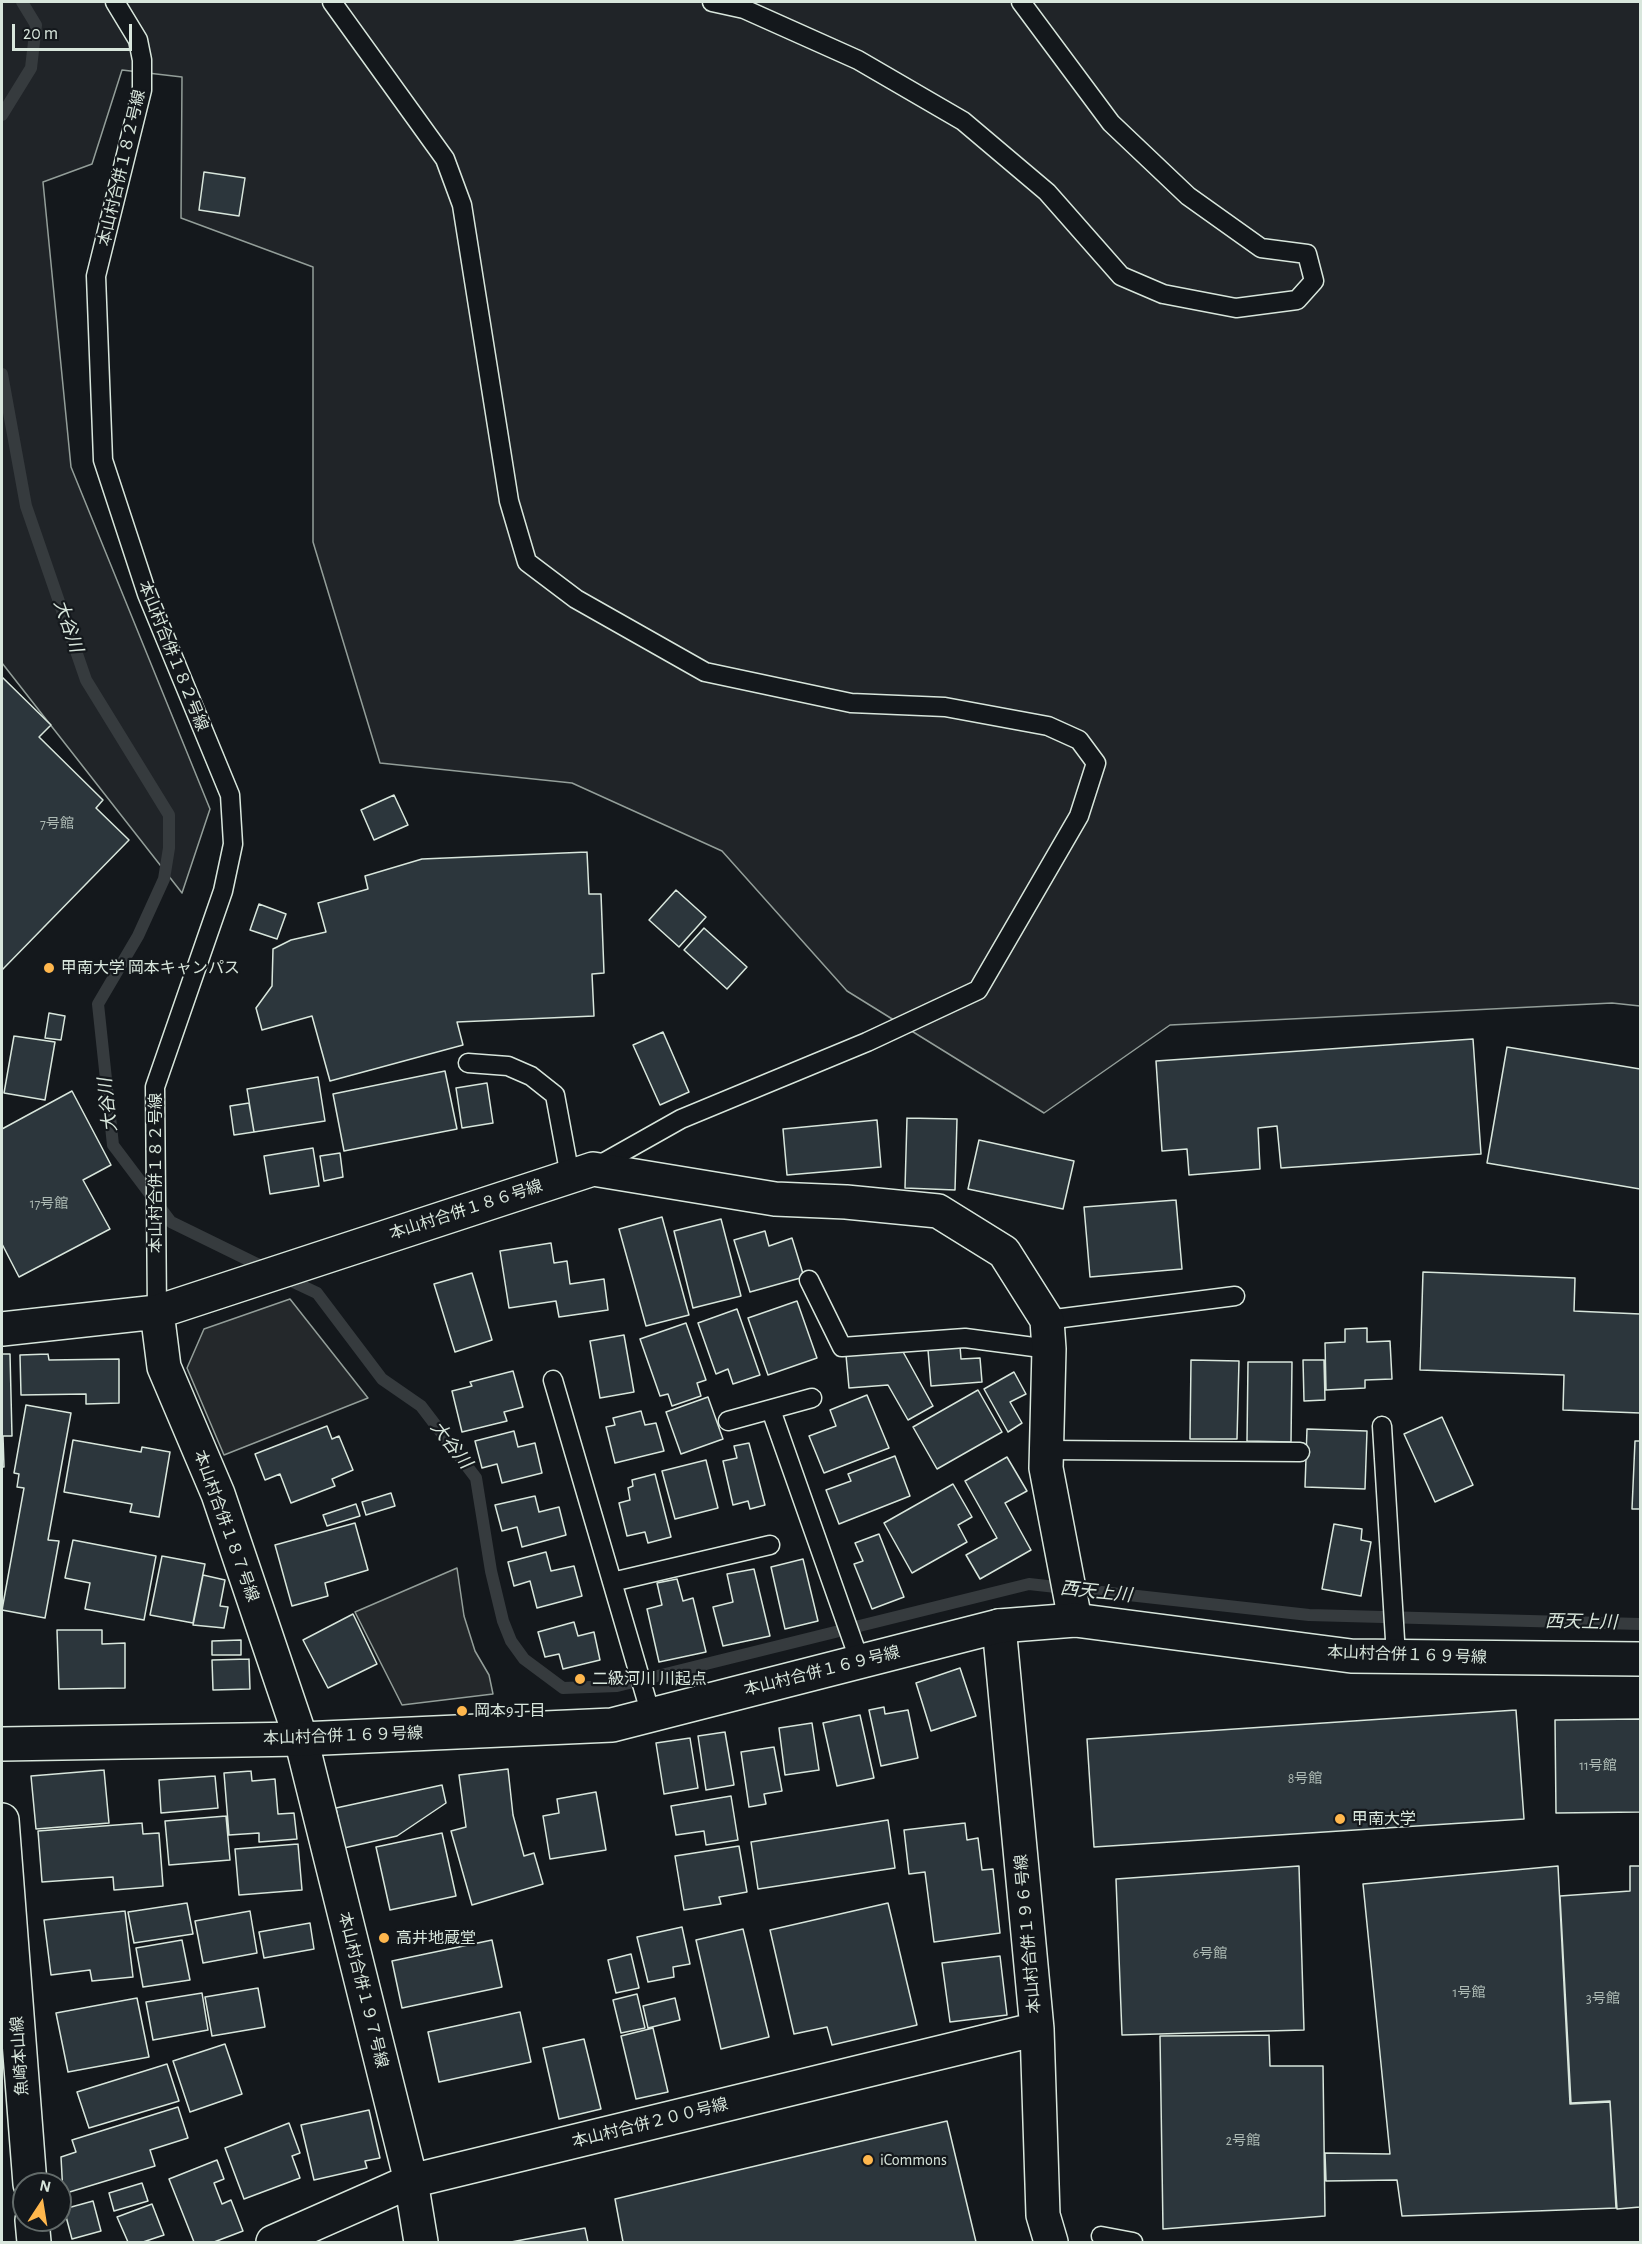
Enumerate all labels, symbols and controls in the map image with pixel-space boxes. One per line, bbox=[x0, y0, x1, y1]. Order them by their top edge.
scale bar bbox=[15, 12, 135, 50]
text: 20 m bbox=[23, 25, 58, 43]
street label: 本山村合併１８２号線 bbox=[95, 88, 149, 248]
street label: 本山村合併１８２号線 bbox=[134, 578, 212, 734]
water label: 大谷川 bbox=[49, 597, 87, 655]
house number: 7号館 bbox=[40, 816, 74, 832]
place label: 甲南大学 岡本キャンパス bbox=[61, 958, 240, 978]
marker: 甲南大学 岡本キャンパス bbox=[42, 961, 56, 975]
water label: 大谷川 bbox=[94, 1077, 122, 1133]
street label: 本山村合併１８２号線 bbox=[146, 1093, 166, 1253]
street label: 本山村合併１８６号線 bbox=[387, 1176, 545, 1244]
house number: 17号館 bbox=[30, 1196, 68, 1212]
water label: 大谷川 bbox=[426, 1417, 476, 1473]
street label: 本山村合併１８７号線 bbox=[190, 1448, 262, 1604]
water label: 西天上川 bbox=[1059, 1577, 1133, 1607]
water label: 西天上川 bbox=[1545, 1611, 1617, 1633]
street label: 本山村合併１６９号線 bbox=[742, 1642, 902, 1700]
street label: 本山村合併１６９号線 bbox=[1327, 1643, 1487, 1667]
place label: 二級河川 川起点 bbox=[592, 1669, 707, 1689]
marker: 二級河川 川起点 bbox=[573, 1672, 587, 1686]
place label: 岡本9丁目 bbox=[474, 1701, 546, 1721]
marker: 岡本9丁目 bbox=[455, 1704, 469, 1718]
street label: 本山村合併１６９号線 bbox=[263, 1724, 423, 1748]
house number: 11号館 bbox=[1579, 1758, 1617, 1774]
house number: 8号館 bbox=[1288, 1771, 1322, 1787]
place label: 甲南大学 bbox=[1352, 1809, 1416, 1829]
marker: 甲南大学 bbox=[1333, 1812, 1347, 1826]
street label: 本山村合併１９６号線 bbox=[1011, 1853, 1045, 2015]
street label: 本山村合併１９７号線 bbox=[334, 1910, 392, 2070]
place label: 高井地蔵堂 bbox=[396, 1928, 476, 1948]
marker: 高井地蔵堂 bbox=[377, 1931, 391, 1945]
house number: 6号館 bbox=[1193, 1946, 1227, 1962]
house number: 1号館 bbox=[1453, 1985, 1485, 2001]
house number: 3号館 bbox=[1586, 1991, 1620, 2007]
street label: 魚崎本山線 bbox=[8, 2015, 32, 2097]
street label: 本山村合併２００号線 bbox=[570, 2094, 730, 2152]
house number: 2号館 bbox=[1226, 2133, 1260, 2149]
place label: iCommons bbox=[880, 2150, 947, 2170]
marker: iCommons bbox=[861, 2153, 875, 2167]
north arrow bbox=[12, 2172, 72, 2232]
text: N bbox=[38, 2177, 52, 2195]

